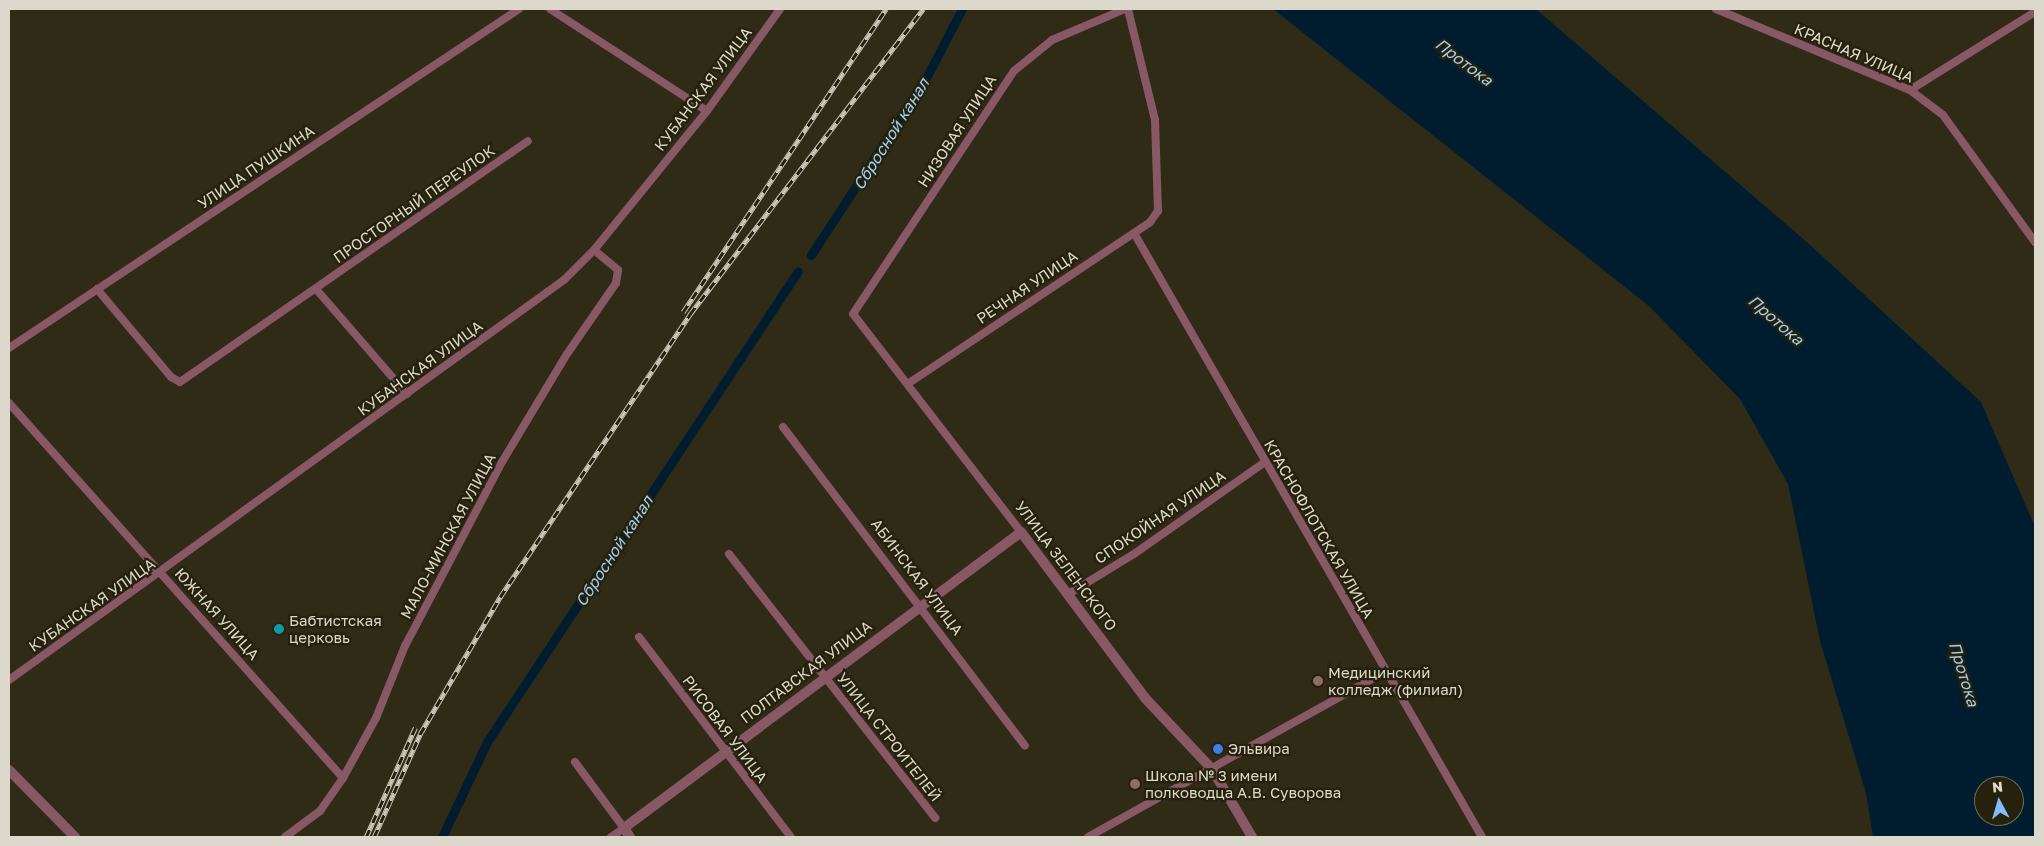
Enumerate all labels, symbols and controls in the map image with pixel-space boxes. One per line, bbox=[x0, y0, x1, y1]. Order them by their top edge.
street label: КРАСНАЯ УЛИЦА bbox=[1792, 20, 1916, 86]
street label: КУБАНСКАЯ УЛИЦА bbox=[651, 24, 755, 154]
water label: Протока bbox=[1432, 34, 1496, 90]
street label: НИЗОВАЯ УЛИЦА bbox=[914, 71, 1000, 191]
water label: Сбросной канал bbox=[849, 75, 933, 193]
street label: УЛИЦА ПУШКИНА bbox=[195, 121, 317, 213]
street label: ПРОСТОРНЫЙ ПЕРЕУЛОК bbox=[330, 141, 498, 267]
street label: РЕЧНАЯ УЛИЦА bbox=[973, 247, 1081, 327]
water label: Протока bbox=[1745, 291, 1807, 349]
street label: КУБАНСКАЯ УЛИЦА bbox=[354, 317, 486, 419]
street label: КРАСНОФЛОТСКАЯ УЛИЦА bbox=[1260, 436, 1378, 622]
street label: МАЛО-МИНСКАЯ УЛИЦА bbox=[397, 450, 499, 622]
street label: СПОКОЙНАЯ УЛИЦА bbox=[1091, 466, 1229, 568]
water label: Сбросной канал bbox=[571, 492, 657, 610]
street label: УЛИЦА ЗЕЛЕНСКОГО bbox=[1011, 498, 1121, 634]
street label: АБИНСКАЯ УЛИЦА bbox=[867, 515, 967, 639]
street label: КУБАНСКАЯ УЛИЦА bbox=[25, 555, 159, 655]
street label: ЮЖНАЯ УЛИЦА bbox=[171, 564, 263, 664]
place label: Бабтистская церковь bbox=[289, 611, 382, 646]
street label: ПОЛТАВСКАЯ УЛИЦА bbox=[737, 617, 875, 727]
marker: Бабтистская церковь bbox=[273, 623, 285, 635]
water label: Протока bbox=[1945, 639, 1983, 709]
place label: Медицинский колледж (филиал) bbox=[1328, 663, 1463, 698]
street label: УЛИЦА СТРОИТЕЛЕЙ bbox=[833, 669, 945, 805]
street label: РИСОВАЯ УЛИЦА bbox=[679, 672, 771, 786]
marker: Медицинский колледж (филиал) bbox=[1312, 675, 1324, 687]
place label: Эльвира bbox=[1228, 740, 1290, 758]
marker: Эльвира bbox=[1212, 743, 1224, 755]
place label: Школа № 3 имени полководца А.В. Суворова bbox=[1145, 766, 1341, 801]
north arrow bbox=[1974, 776, 2024, 826]
marker: Школа № 3 имени полководца А.В. Суворова bbox=[1129, 778, 1141, 790]
text: N bbox=[1991, 778, 2004, 796]

